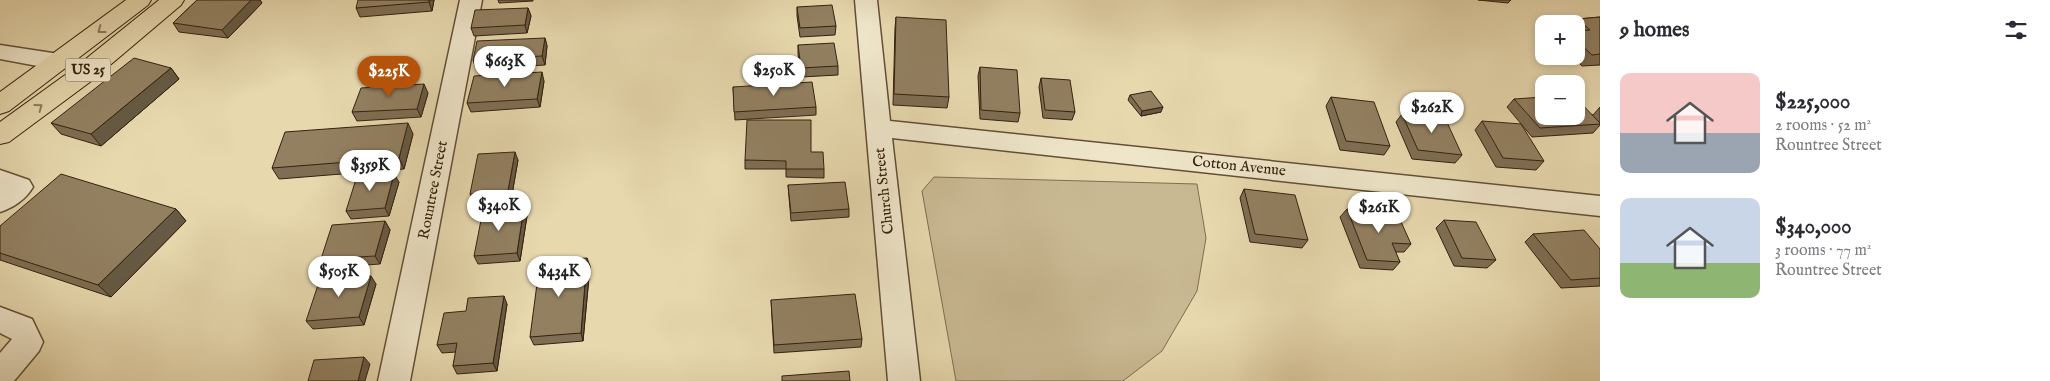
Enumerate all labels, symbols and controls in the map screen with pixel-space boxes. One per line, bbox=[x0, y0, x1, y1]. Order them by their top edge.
map controls bbox=[1535, 15, 1585, 125]
button: + bbox=[1535, 15, 1585, 65]
icon: filters bbox=[2002, 16, 2030, 44]
text: 9 homes bbox=[1620, 17, 1689, 44]
one-way arrow bbox=[98, 24, 107, 32]
pin: $663K bbox=[470, 46, 540, 88]
text: $663K bbox=[485, 52, 525, 72]
pin: $250K bbox=[739, 54, 809, 97]
pin: $225K bbox=[354, 56, 424, 98]
road number: US 25 bbox=[66, 58, 110, 82]
text: $250K bbox=[753, 61, 795, 81]
text: $225K bbox=[368, 62, 410, 82]
button: − bbox=[1535, 75, 1585, 125]
text: $225,000 bbox=[1775, 89, 1850, 116]
pin: $262K bbox=[1397, 92, 1467, 134]
icon: home bbox=[1660, 93, 1720, 153]
text: $262K bbox=[1411, 98, 1453, 118]
one-way arrow bbox=[34, 103, 43, 113]
text: 2 rooms · 52 m² bbox=[1775, 116, 1871, 136]
text: Rountree Street bbox=[1775, 136, 1882, 156]
street label: Rountree Street bbox=[414, 139, 452, 241]
street label: Church Street bbox=[870, 147, 898, 235]
pin: $359K bbox=[335, 150, 405, 192]
street label: Cotton Avenue bbox=[1191, 152, 1287, 180]
text: $359K bbox=[350, 156, 390, 176]
pin: $340K bbox=[464, 190, 534, 232]
pin: $261K bbox=[1344, 192, 1414, 234]
text: $340K bbox=[478, 196, 520, 216]
text: $261K bbox=[1359, 198, 1399, 218]
text: $340,000 bbox=[1775, 214, 1852, 241]
icon: home bbox=[1660, 218, 1720, 278]
text: 3 rooms · 77 m² bbox=[1775, 241, 1871, 261]
pin: $505K bbox=[304, 256, 374, 298]
pin: $434K bbox=[524, 256, 594, 298]
text: Rountree Street bbox=[1775, 261, 1882, 281]
text: $505K bbox=[319, 262, 359, 282]
text: $434K bbox=[538, 262, 580, 282]

